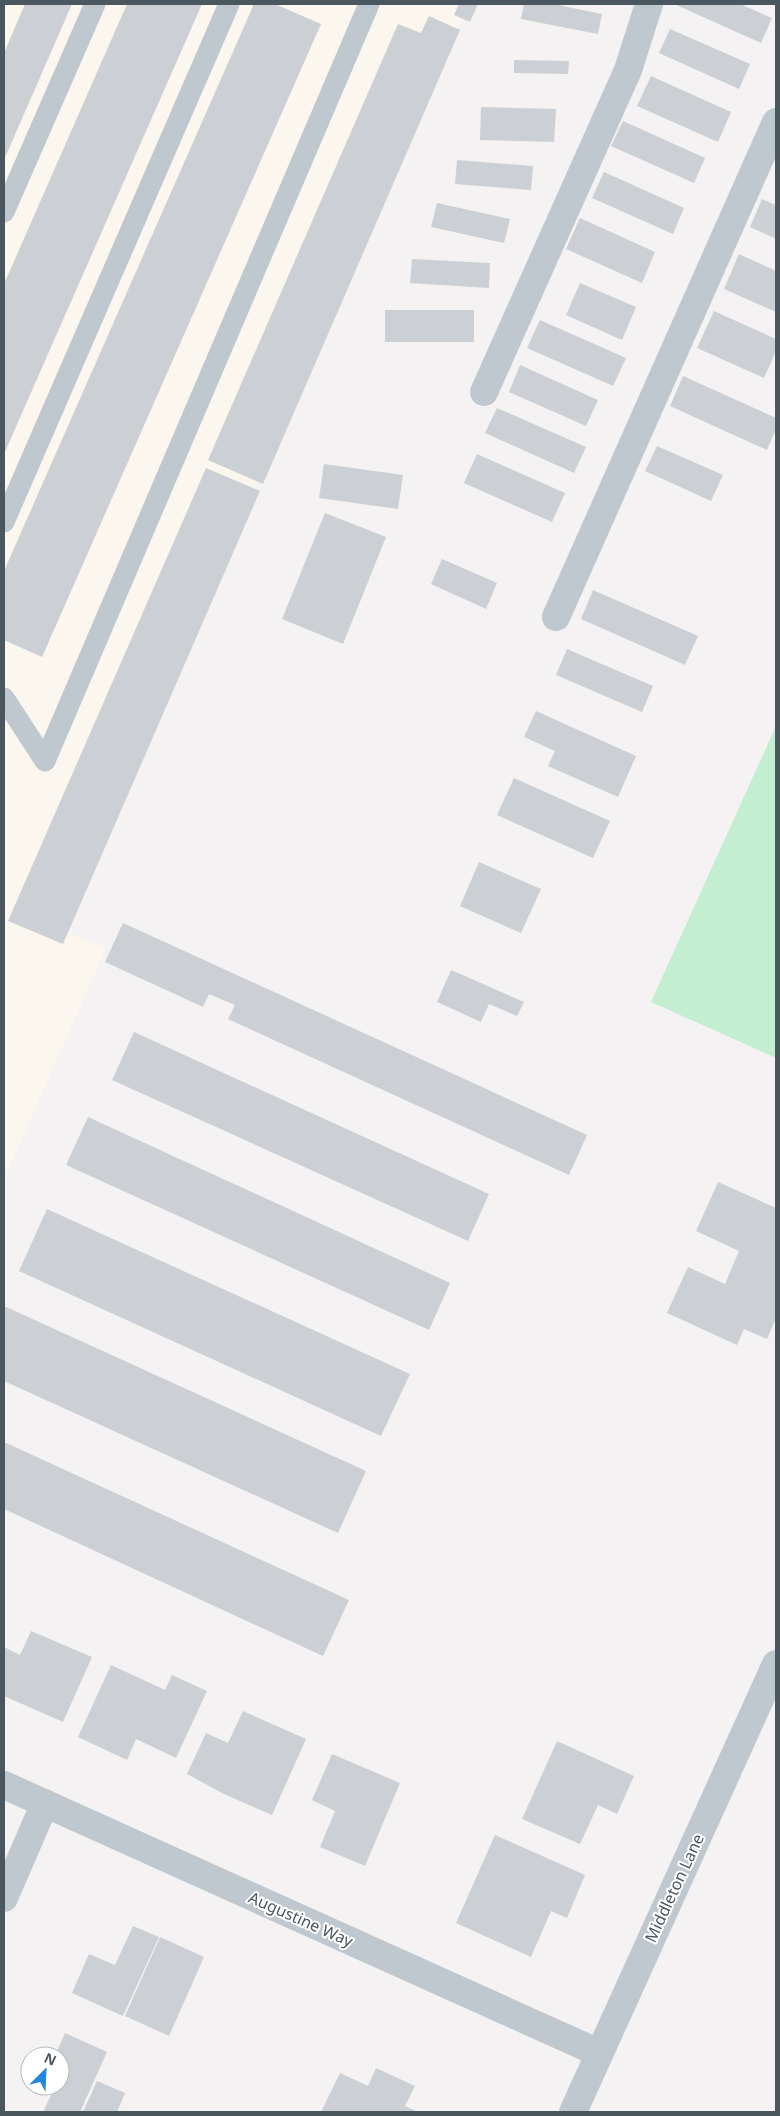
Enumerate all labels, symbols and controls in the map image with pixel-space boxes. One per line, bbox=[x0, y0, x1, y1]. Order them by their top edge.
street label: Middleton Lane bbox=[639, 1830, 709, 1946]
street label: Augustine Way bbox=[245, 1886, 357, 1952]
north arrow bbox=[20, 2046, 70, 2096]
text: N bbox=[41, 2048, 60, 2070]

